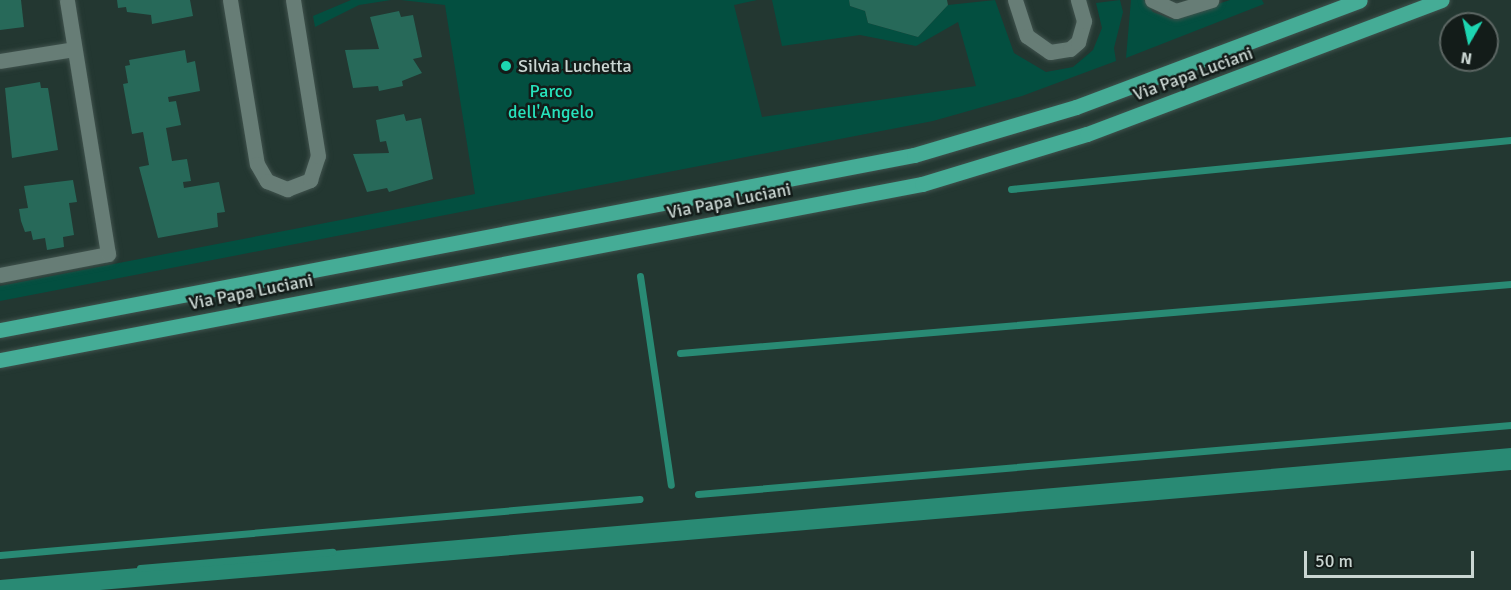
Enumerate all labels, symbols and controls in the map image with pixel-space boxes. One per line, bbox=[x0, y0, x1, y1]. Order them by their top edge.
north arrow bbox=[1439, 12, 1499, 72]
street label: Via Papa Luciani bbox=[1130, 42, 1256, 106]
text: N bbox=[1459, 47, 1474, 69]
place label: Silvia Luchetta bbox=[518, 55, 632, 77]
marker: Silvia Luchetta bbox=[499, 59, 513, 73]
park label: Parco dell'Angelo bbox=[508, 81, 594, 124]
street label: Via Papa Luciani bbox=[665, 178, 793, 224]
street label: Via Papa Luciani bbox=[187, 269, 315, 315]
scale bar bbox=[1307, 539, 1476, 577]
text: 50 m bbox=[1315, 550, 1353, 572]

